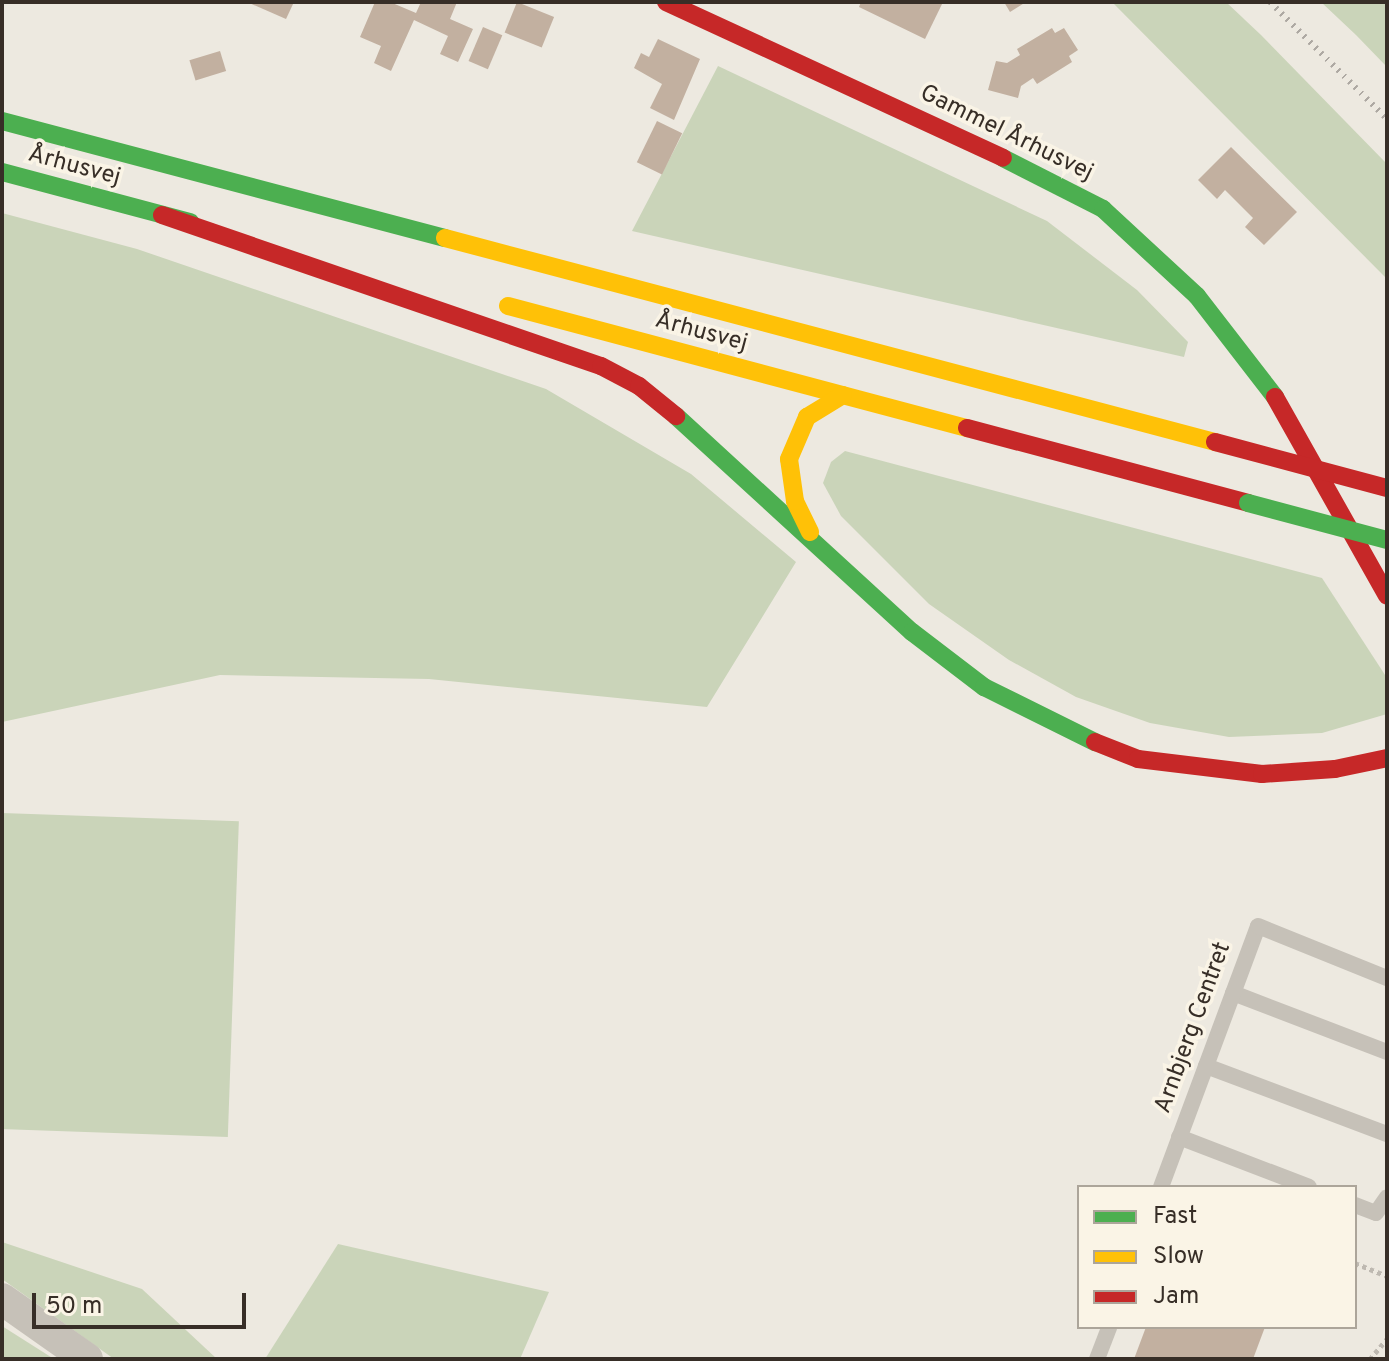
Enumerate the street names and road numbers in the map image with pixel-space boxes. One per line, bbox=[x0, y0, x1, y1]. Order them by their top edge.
street label: Gammel Århusvej bbox=[914, 79, 1098, 189]
street label: Århusvej bbox=[25, 141, 123, 193]
street label: Århusvej bbox=[652, 307, 750, 359]
street label: Arnbjerg Centret bbox=[1150, 938, 1238, 1118]

